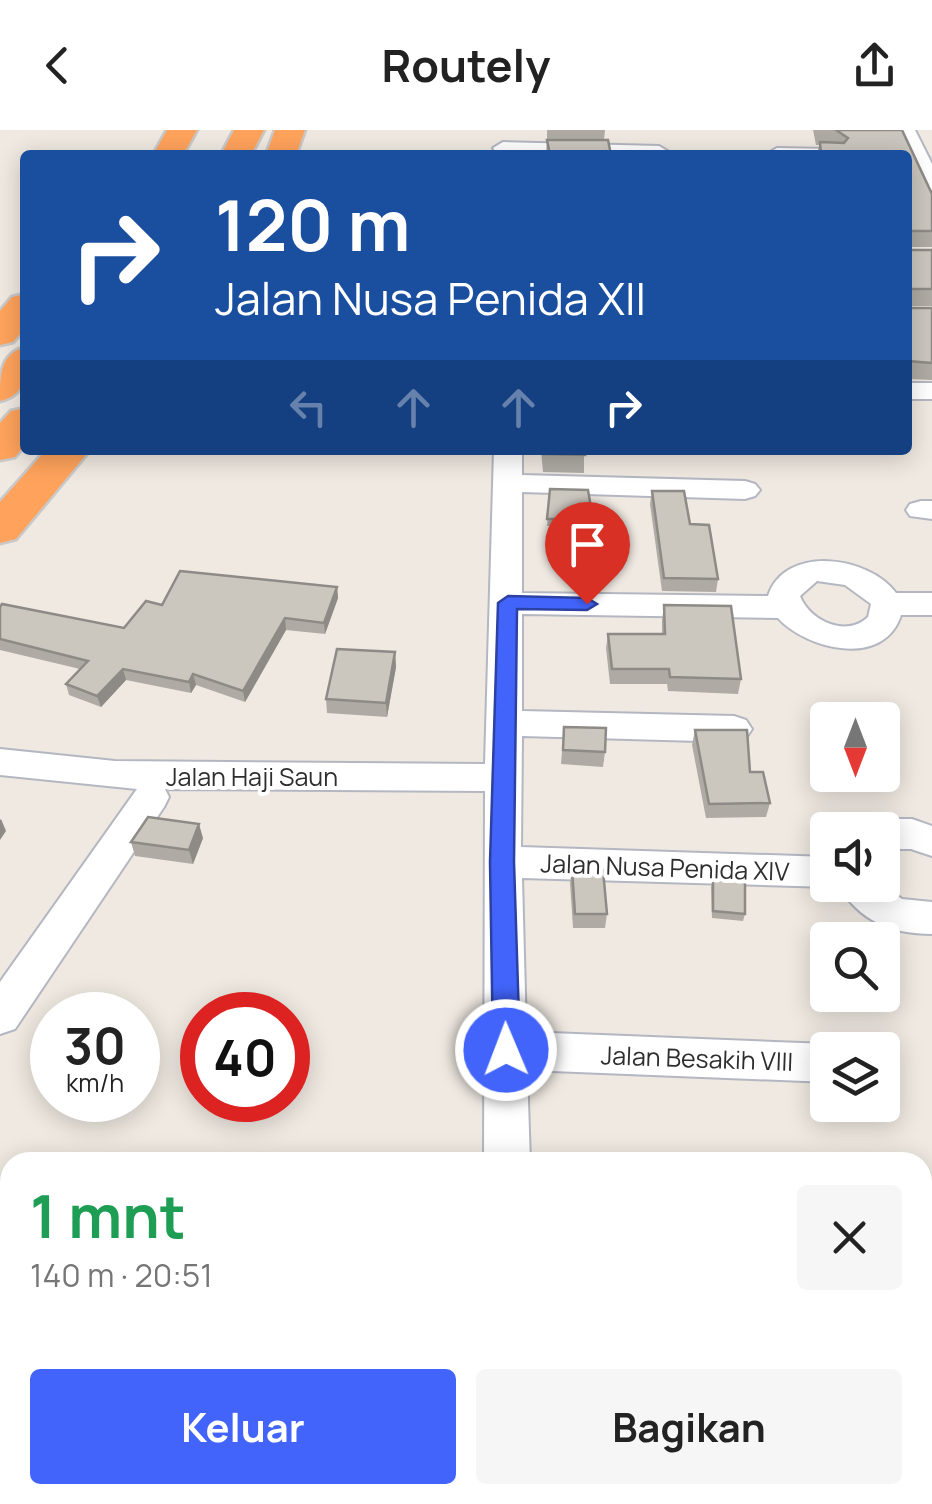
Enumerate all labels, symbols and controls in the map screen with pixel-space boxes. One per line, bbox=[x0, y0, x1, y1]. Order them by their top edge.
text: Routely bbox=[382, 34, 550, 96]
icon: back bbox=[30, 38, 85, 93]
icon: share bbox=[847, 38, 902, 93]
text: 120 m bbox=[215, 176, 410, 272]
icon: right bbox=[50, 190, 180, 320]
text: Jalan Nusa Penida XII bbox=[215, 267, 646, 329]
icon: left bbox=[281, 380, 336, 435]
icon: ahead bbox=[386, 380, 441, 435]
icon: ahead bbox=[491, 380, 546, 435]
icon: right bbox=[596, 380, 651, 435]
pin bbox=[545, 502, 630, 605]
icon: arrive bbox=[560, 517, 615, 572]
north arrow bbox=[810, 702, 900, 792]
map controls bbox=[810, 702, 900, 1122]
street label: Jalan Haji Saun bbox=[166, 759, 338, 794]
button: sound bbox=[810, 812, 900, 902]
street label: Jalan Nusa Penida XIV bbox=[540, 845, 790, 889]
button: search bbox=[810, 922, 900, 1012]
speed limit sign: 40 bbox=[180, 992, 310, 1122]
position arrow bbox=[454, 998, 558, 1102]
text: 30 bbox=[64, 1011, 126, 1079]
button: layers bbox=[810, 1032, 900, 1122]
street label: Jalan Besakih VIII bbox=[600, 1037, 794, 1079]
text: km/h bbox=[66, 1065, 124, 1100]
text: 1 mnt bbox=[30, 1174, 186, 1256]
button: close bbox=[797, 1185, 902, 1290]
text: 140 m · 20:51 bbox=[30, 1253, 213, 1297]
button: Keluar bbox=[30, 1369, 456, 1484]
button: Bagikan bbox=[476, 1369, 902, 1484]

